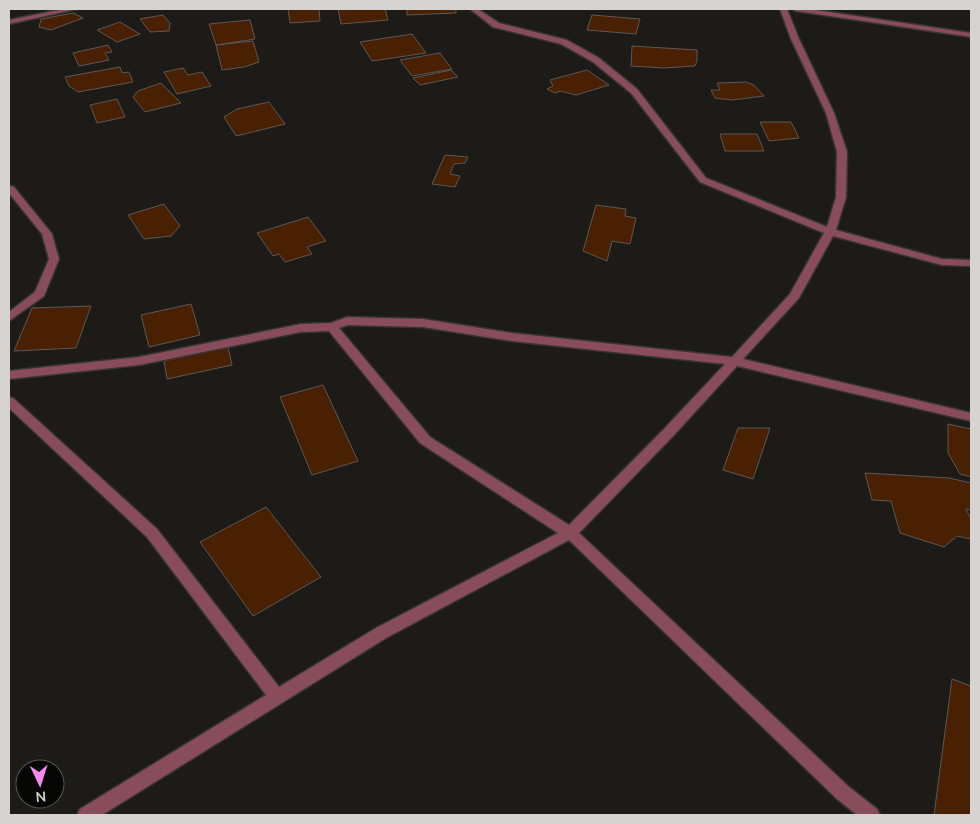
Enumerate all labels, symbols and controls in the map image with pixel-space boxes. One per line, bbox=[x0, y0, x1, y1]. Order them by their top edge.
north arrow bbox=[15, 759, 65, 809]
text: N bbox=[35, 787, 47, 806]

